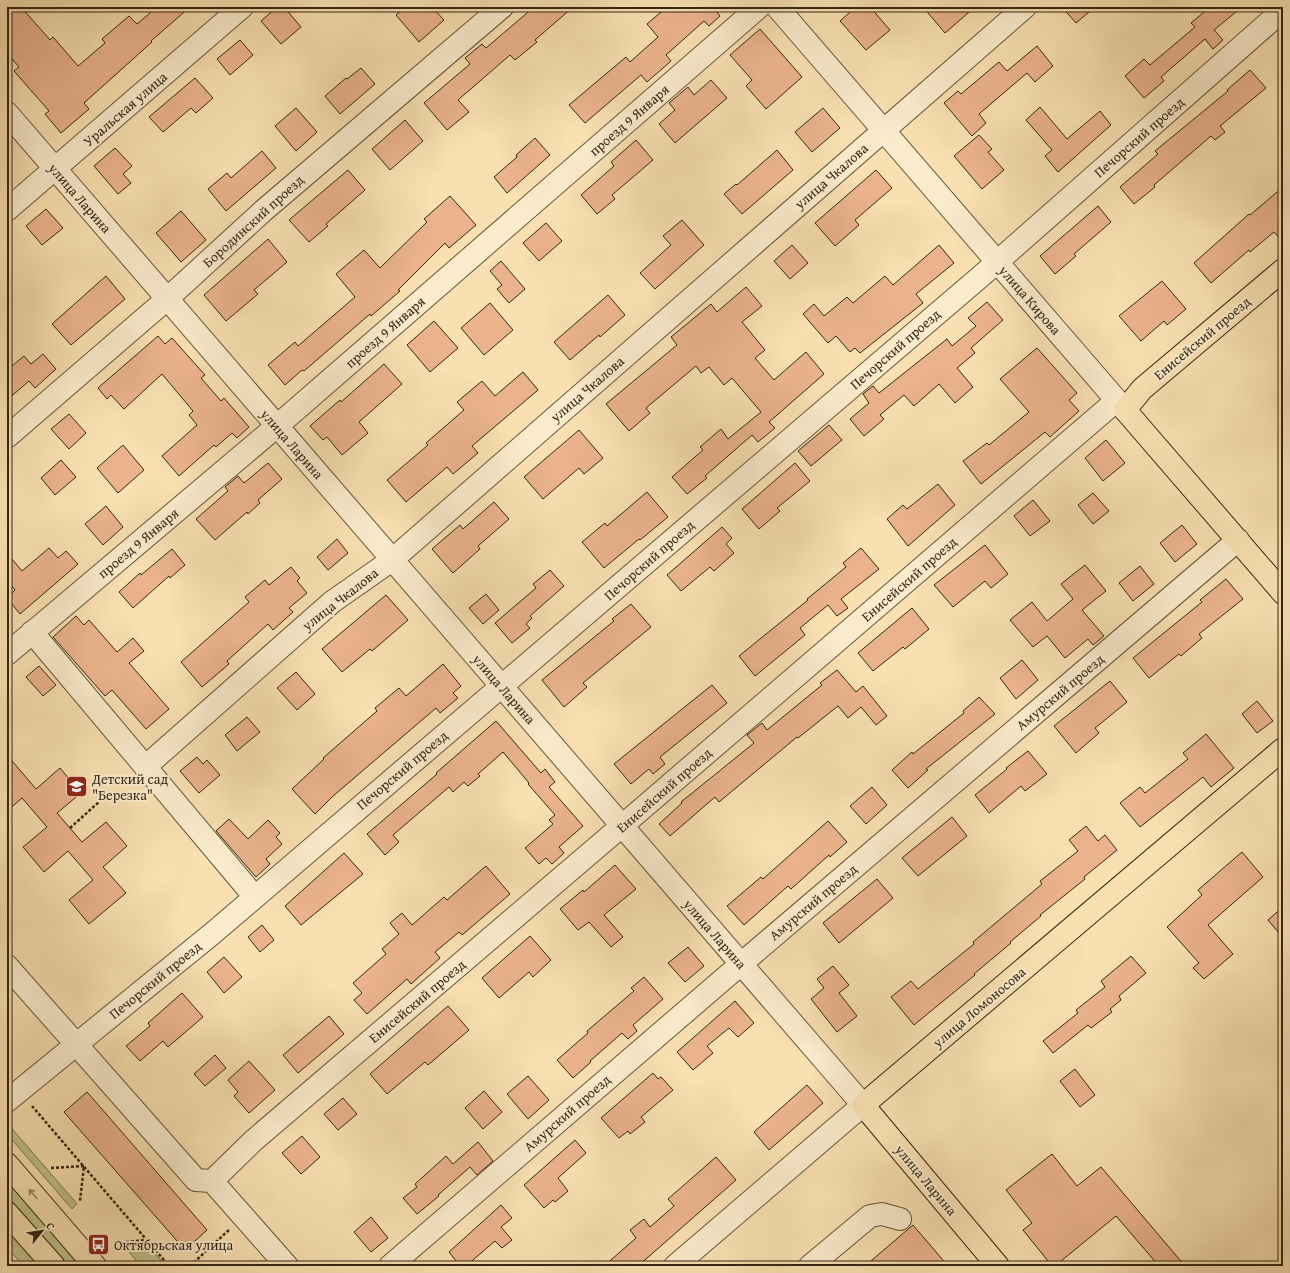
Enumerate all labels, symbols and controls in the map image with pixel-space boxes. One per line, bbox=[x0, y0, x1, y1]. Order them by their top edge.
street label: Уральская улица bbox=[79, 67, 172, 151]
street label: проезд 9 Января bbox=[585, 80, 673, 160]
street label: Печорский проезд bbox=[1089, 92, 1189, 182]
street label: улица Чкалова bbox=[789, 138, 872, 214]
street label: улица Ларина bbox=[43, 158, 116, 238]
street label: Бородинский проезд bbox=[198, 170, 308, 272]
street label: улица Кирова bbox=[994, 260, 1066, 339]
street label: Енисейский проезд bbox=[1149, 291, 1255, 384]
street label: проезд 9 Января bbox=[341, 292, 429, 372]
street label: Печорский проезд bbox=[845, 304, 945, 394]
street label: улица Чкалова bbox=[545, 351, 628, 427]
street label: улица Ларина bbox=[255, 404, 328, 484]
street label: проезд 9 Января bbox=[93, 503, 183, 583]
street label: Печорский проезд bbox=[599, 515, 699, 605]
street label: Енисейский проезд bbox=[857, 532, 961, 626]
street label: улица Чкалова bbox=[297, 563, 383, 636]
street label: улица Ларина bbox=[467, 649, 540, 729]
street label: Амурский проезд bbox=[1012, 649, 1109, 735]
street label: Печорский проезд bbox=[352, 725, 452, 814]
street label: Енисейский проезд bbox=[612, 743, 716, 837]
place label: Детский сад "Березка" bbox=[91, 769, 168, 805]
school or university icon: Детский сад "Березка" bbox=[63, 774, 89, 800]
street label: Амурский проезд bbox=[765, 859, 862, 945]
street label: улица Ларина bbox=[678, 894, 751, 974]
street label: Печорский проезд bbox=[104, 936, 206, 1024]
street label: Енисейский проезд bbox=[364, 954, 470, 1047]
street label: улица Ломоносова bbox=[927, 962, 1030, 1053]
street label: Амурский проезд bbox=[519, 1069, 615, 1156]
street label: улица Ларина bbox=[890, 1139, 962, 1220]
one-way arrow bbox=[28, 1189, 37, 1199]
north arrow bbox=[22, 1211, 62, 1251]
text: С bbox=[42, 1219, 59, 1233]
bus stop icon: Октябрьская улица bbox=[86, 1232, 112, 1258]
place label: Октябрьская улица bbox=[114, 1235, 234, 1255]

